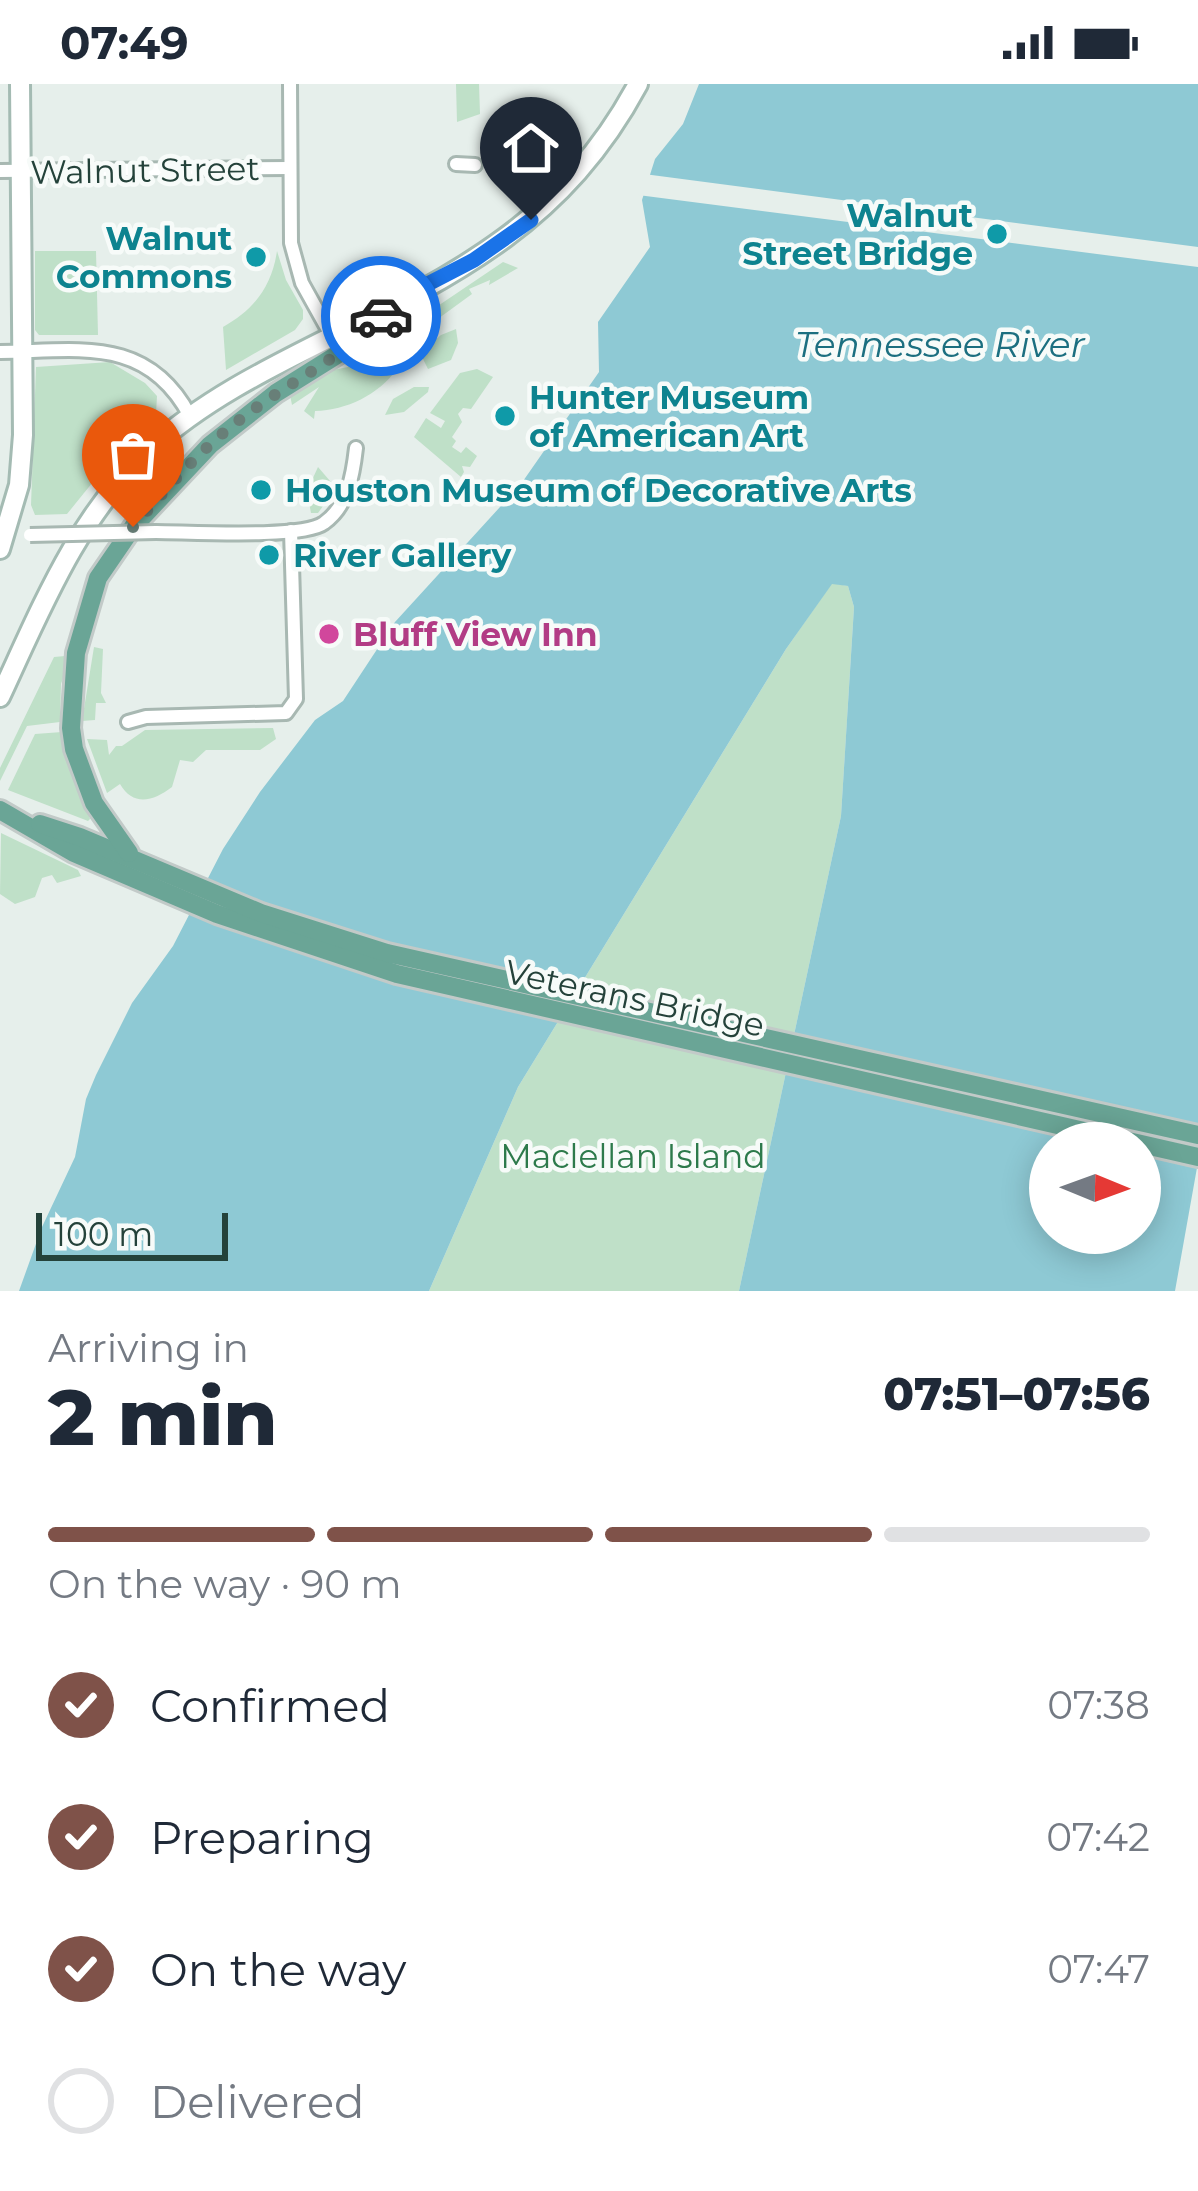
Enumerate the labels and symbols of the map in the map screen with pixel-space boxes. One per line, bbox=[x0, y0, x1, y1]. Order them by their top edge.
pin bbox=[480, 97, 582, 220]
street label: Walnut Street bbox=[30, 148, 260, 192]
place label: Walnut Street Bridge bbox=[742, 195, 973, 273]
place label: Walnut Commons bbox=[56, 218, 232, 296]
marker: Walnut Street Bridge bbox=[984, 221, 1010, 247]
marker: Walnut Commons bbox=[243, 244, 269, 270]
courier bbox=[321, 256, 441, 376]
water label: Tennessee River bbox=[795, 322, 1086, 366]
place label: Hunter Museum of American Art bbox=[529, 377, 809, 455]
marker: Hunter Museum of American Art bbox=[492, 403, 518, 429]
pin bbox=[82, 404, 184, 527]
place label: Houston Museum of Decorative Arts bbox=[285, 470, 912, 510]
marker: Houston Museum of Decorative Arts bbox=[248, 477, 274, 503]
place label: River Gallery bbox=[293, 535, 512, 575]
marker: River Gallery bbox=[256, 542, 282, 568]
place label: Bluff View Inn bbox=[353, 614, 598, 654]
marker: Bluff View Inn bbox=[316, 621, 342, 647]
street label: Veterans Bridge bbox=[502, 951, 768, 1045]
north arrow bbox=[1029, 1122, 1161, 1254]
park label: Maclellan Island bbox=[500, 1136, 766, 1176]
scale bar bbox=[36, 1207, 228, 1260]

